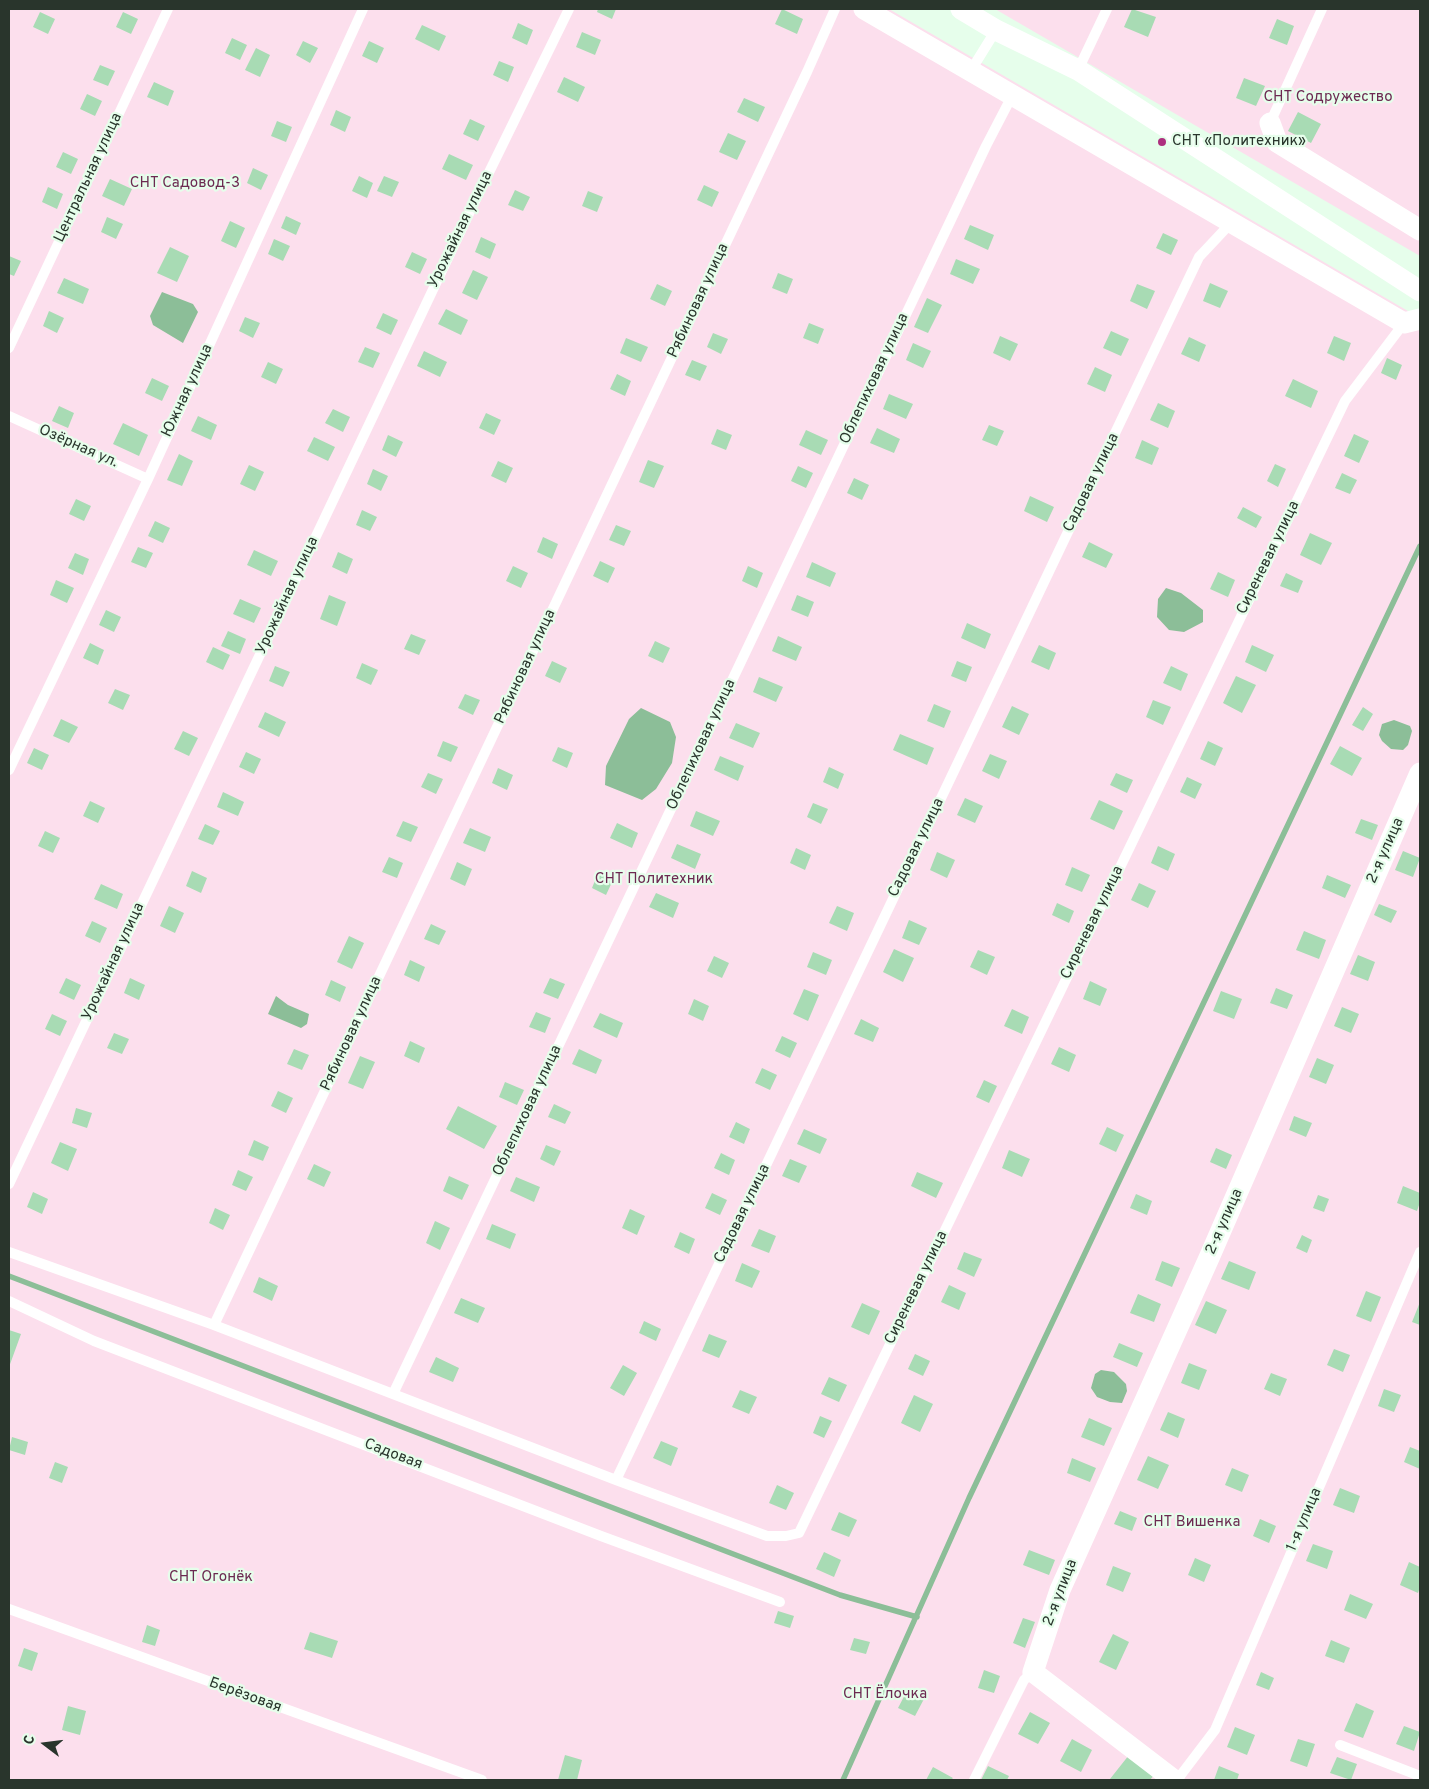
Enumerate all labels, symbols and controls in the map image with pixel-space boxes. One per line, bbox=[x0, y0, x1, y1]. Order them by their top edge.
park label: СНТ Содружество bbox=[1263, 89, 1393, 107]
street label: Центральная улица bbox=[51, 110, 127, 246]
place label: СНТ «Политехник» bbox=[1172, 133, 1306, 151]
marker: СНТ «Политехник» bbox=[1156, 136, 1168, 148]
street label: Урожайная улица bbox=[425, 169, 497, 291]
park label: СНТ Садовод-3 bbox=[130, 175, 240, 193]
street label: Рябиновая улица bbox=[665, 241, 733, 361]
street label: Облепиховая улица bbox=[837, 311, 913, 447]
street label: Южная улица bbox=[159, 342, 217, 440]
street label: Озёрная ул. bbox=[36, 422, 120, 472]
street label: Садовая улица bbox=[1060, 431, 1124, 535]
street label: Сиреневая улица bbox=[1234, 498, 1304, 618]
street label: Урожайная улица bbox=[253, 534, 323, 658]
street label: Рябиновая улица bbox=[492, 607, 560, 727]
street label: Облепиховая улица bbox=[664, 677, 740, 813]
street label: Садовая улица bbox=[885, 796, 949, 900]
street label: 2-я улица bbox=[1364, 815, 1408, 887]
street label: Сиреневая улица bbox=[1058, 863, 1128, 983]
park label: СНТ Политехник bbox=[595, 871, 713, 889]
street label: Урожайная улица bbox=[79, 900, 149, 1024]
street label: Рябиновая улица bbox=[318, 974, 386, 1094]
street label: Облепиховая улица bbox=[490, 1043, 566, 1179]
street label: Садовая улица bbox=[711, 1162, 775, 1266]
street label: 2-я улица bbox=[1203, 1186, 1247, 1258]
street label: Сиреневая улица bbox=[882, 1228, 952, 1348]
street label: Садовая bbox=[361, 1436, 425, 1474]
street label: 1-я улица bbox=[1284, 1486, 1326, 1554]
park label: СНТ Вишенка bbox=[1144, 1514, 1240, 1532]
street label: 2-я улица bbox=[1040, 1557, 1082, 1629]
park label: СНТ Огонёк bbox=[169, 1569, 253, 1587]
street label: Берёзовая bbox=[206, 1675, 284, 1717]
park label: СНТ Ёлочка bbox=[843, 1686, 927, 1704]
north arrow bbox=[20, 1719, 70, 1769]
text: С bbox=[21, 1733, 39, 1747]

